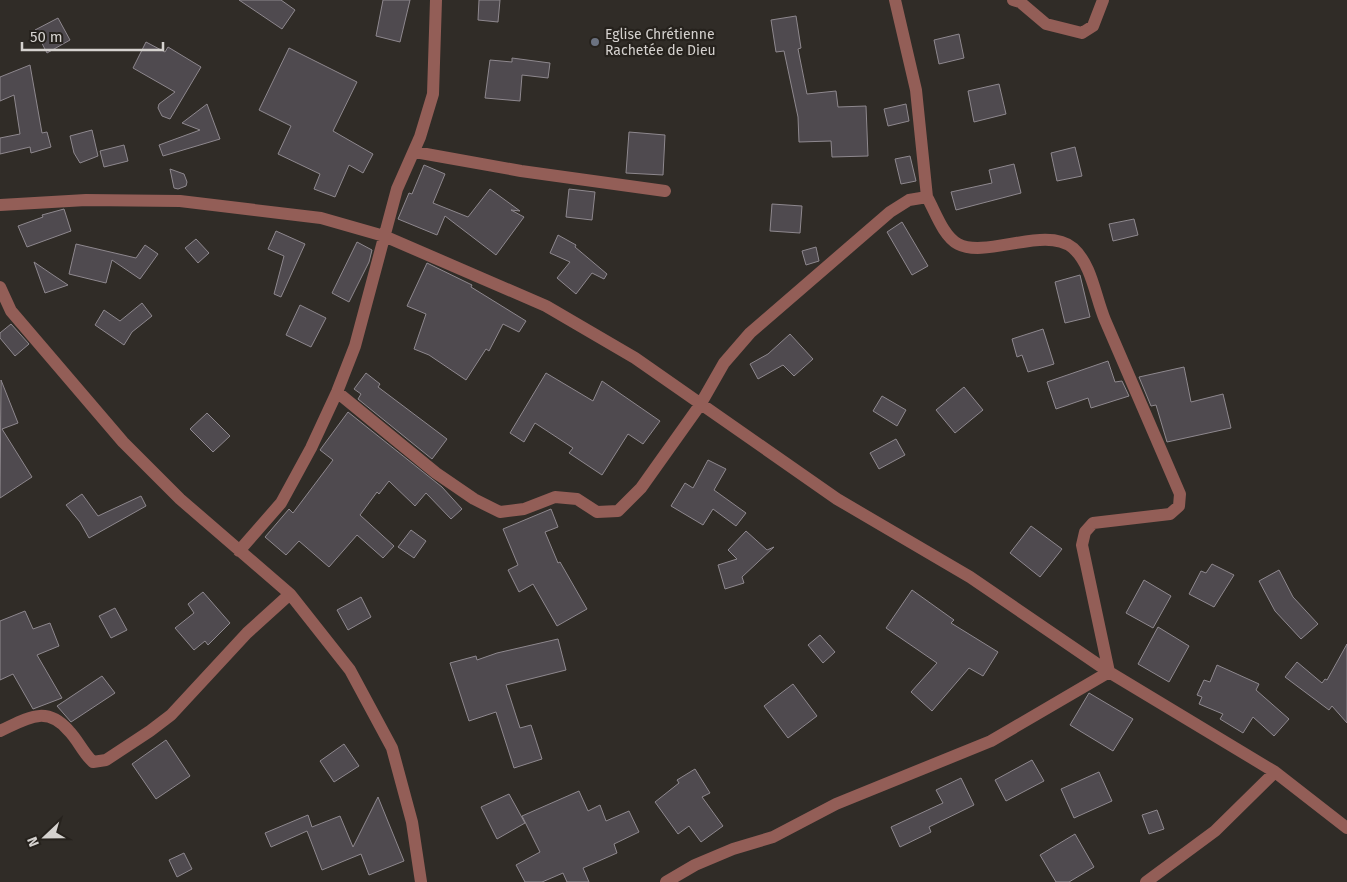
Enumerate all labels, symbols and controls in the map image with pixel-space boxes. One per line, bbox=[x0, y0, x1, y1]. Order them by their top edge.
scale bar bbox=[22, 20, 164, 52]
place label: Eglise Chrétienne Rachetée de Dieu bbox=[605, 26, 716, 59]
text: 50 m bbox=[30, 28, 63, 46]
marker: Eglise Chrétienne Rachetée de Dieu bbox=[589, 36, 601, 48]
north arrow bbox=[20, 812, 70, 862]
text: N bbox=[24, 834, 43, 849]

